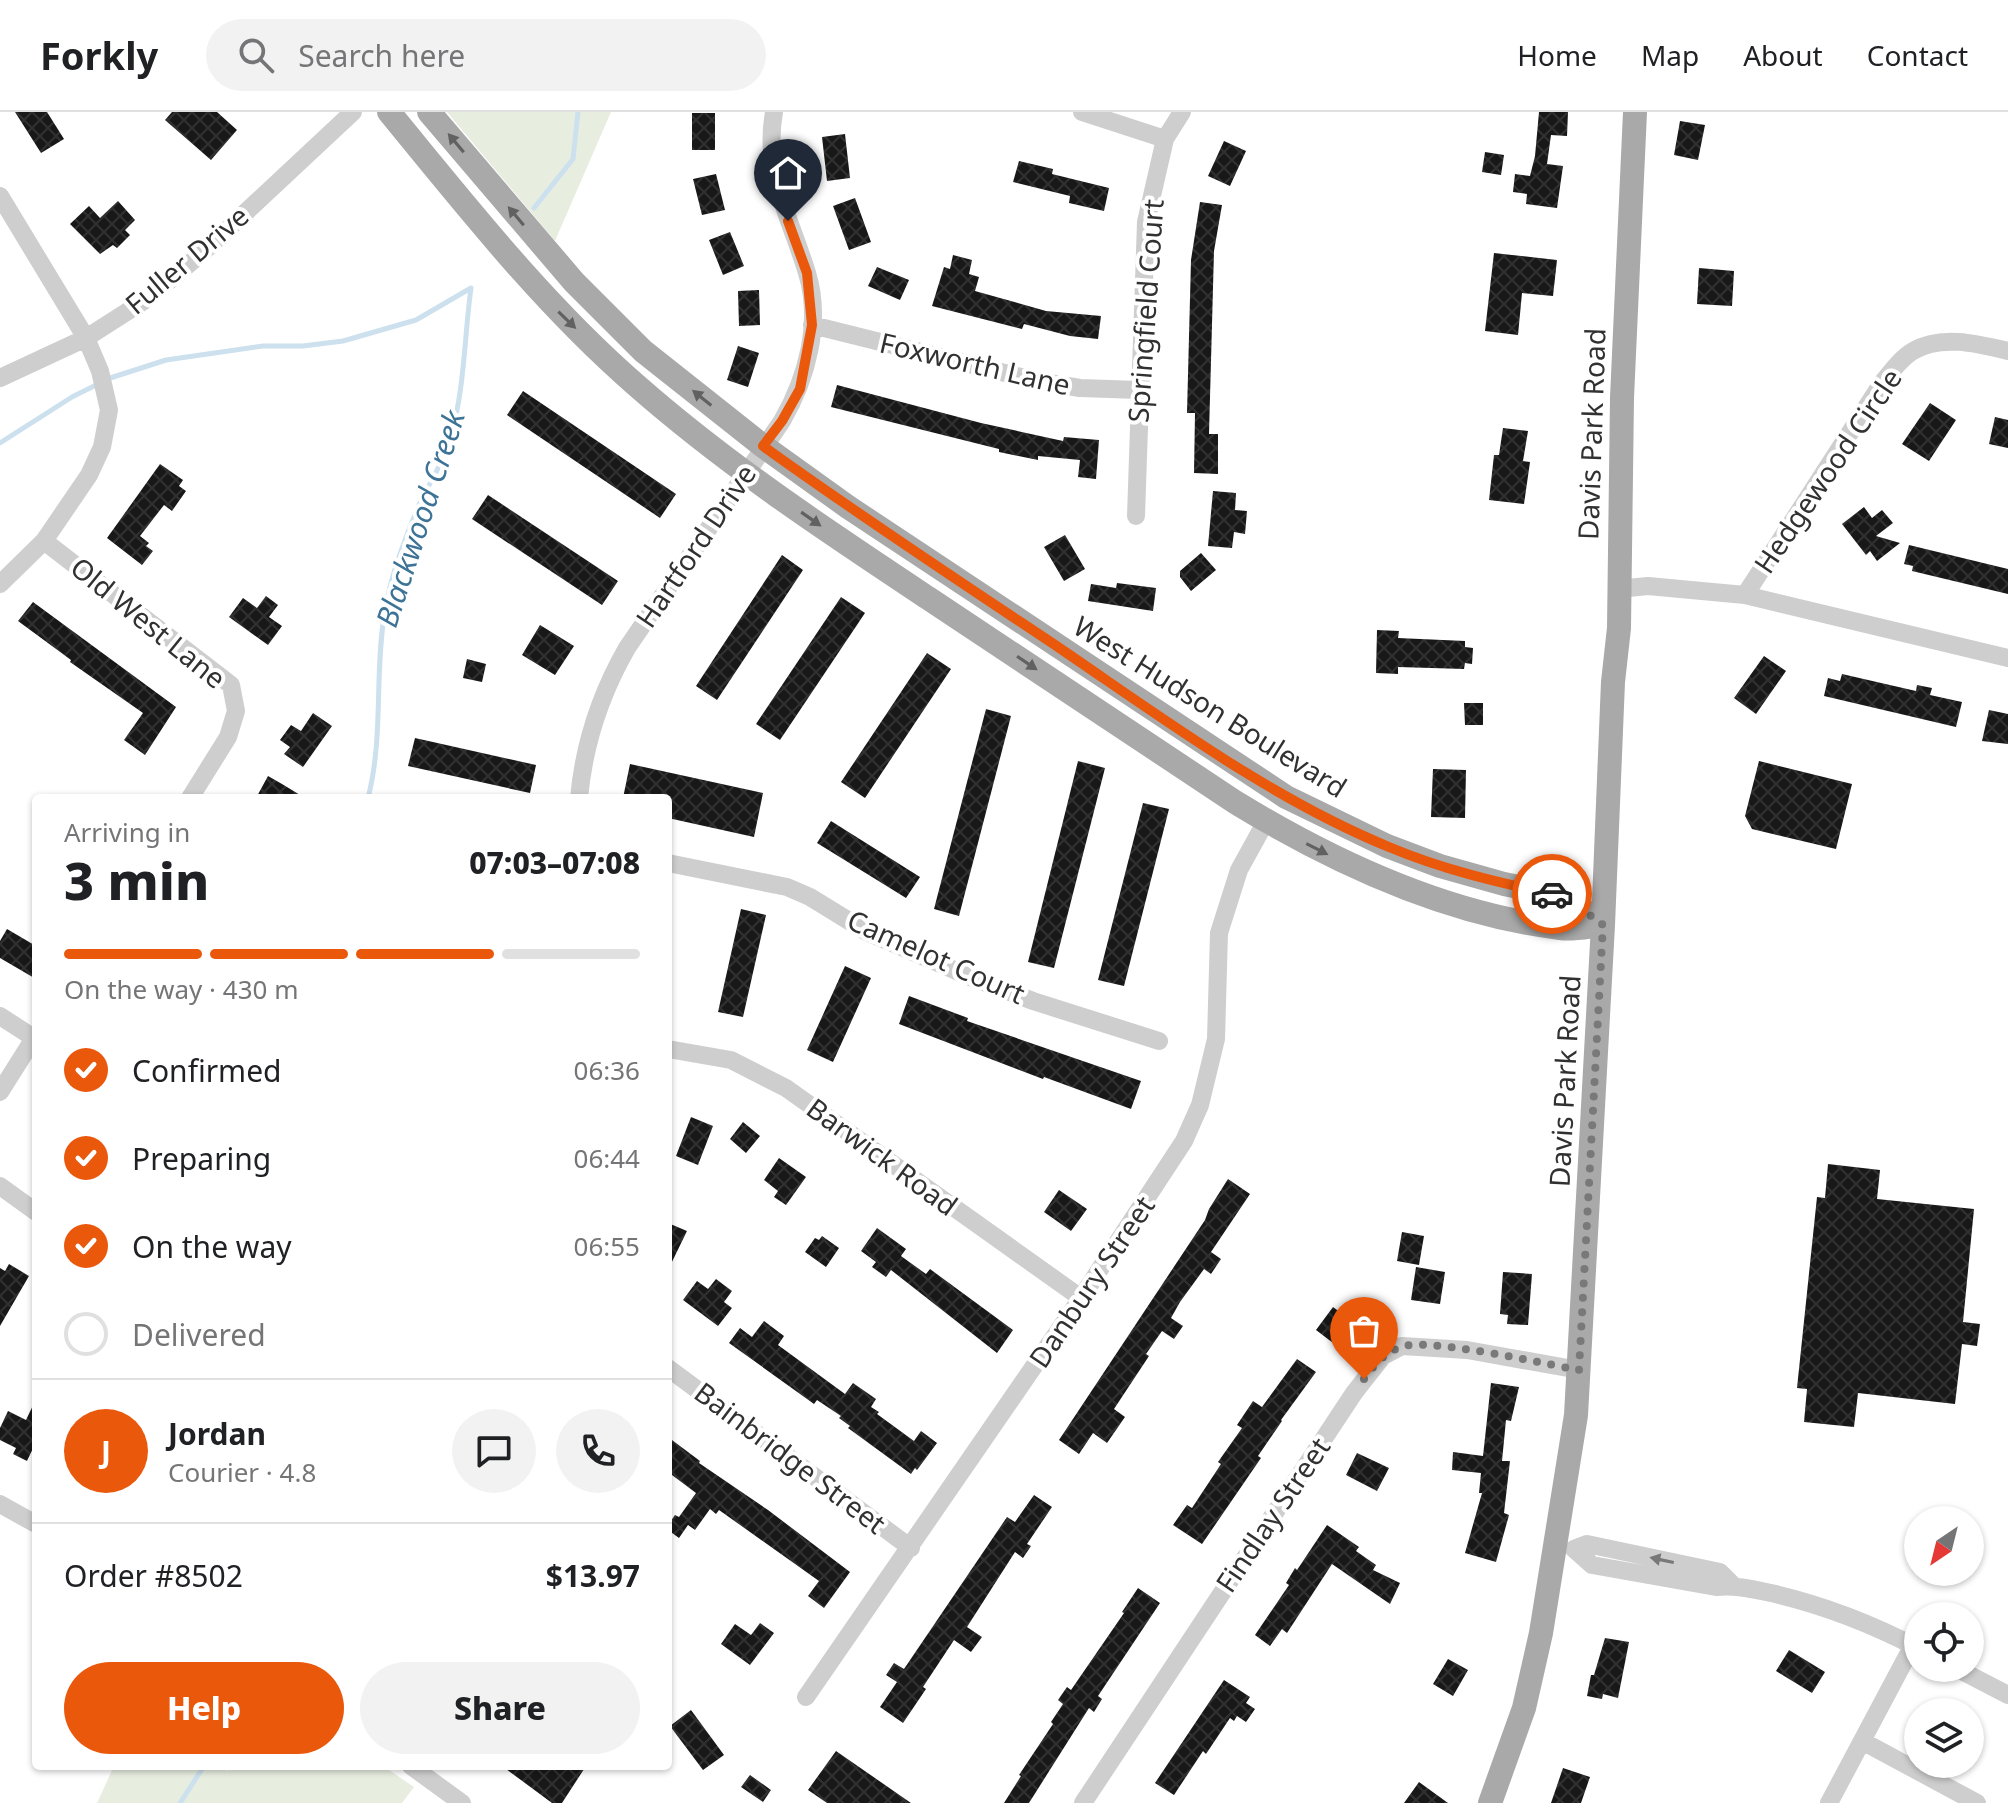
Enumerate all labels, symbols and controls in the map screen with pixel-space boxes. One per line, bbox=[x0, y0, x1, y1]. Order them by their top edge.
search box bbox=[206, 19, 766, 91]
text: Forkly bbox=[40, 29, 158, 81]
icon: search bbox=[234, 33, 278, 77]
text: Search here bbox=[298, 35, 465, 76]
text: Home bbox=[1517, 36, 1597, 74]
text: Map bbox=[1641, 36, 1699, 74]
text: About bbox=[1743, 36, 1823, 74]
text: Contact bbox=[1867, 36, 1968, 74]
one-way arrow bbox=[447, 133, 464, 154]
pin bbox=[754, 139, 822, 221]
icon: home bbox=[766, 151, 810, 195]
street label: Fuller Drive bbox=[117, 196, 256, 322]
street label: Springfield Court bbox=[1118, 198, 1172, 424]
one-way arrow bbox=[508, 207, 525, 227]
one-way arrow bbox=[557, 310, 576, 329]
street label: Foxworth Lane bbox=[876, 323, 1074, 403]
street label: Davis Park Road bbox=[1568, 327, 1614, 541]
street label: Hedgewood Circle bbox=[1745, 361, 1910, 580]
one-way arrow bbox=[692, 390, 712, 406]
water label: Blackwood Creek bbox=[365, 404, 474, 632]
street label: Hartford Drive bbox=[626, 456, 764, 635]
one-way arrow bbox=[800, 511, 821, 526]
street label: Old West Lane bbox=[63, 548, 234, 697]
street label: West Hudson Boulevard bbox=[1067, 606, 1354, 806]
one-way arrow bbox=[1017, 656, 1038, 671]
text: Arriving in bbox=[64, 814, 190, 850]
text: 07:03–07:08 bbox=[469, 842, 640, 883]
one-way arrow bbox=[1305, 842, 1328, 855]
text: 3 min bbox=[64, 844, 209, 915]
courier bbox=[1512, 854, 1592, 934]
icon: car bbox=[1530, 872, 1574, 916]
street label: Camelot Court bbox=[842, 900, 1031, 1012]
text: On the way · 430 m bbox=[64, 971, 298, 1007]
street label: Davis Park Road bbox=[1539, 974, 1589, 1188]
icon: check bbox=[64, 1048, 108, 1092]
text: Confirmed bbox=[132, 1050, 282, 1091]
text: 06:36 bbox=[574, 1052, 640, 1088]
street label: Barwick Road bbox=[800, 1089, 966, 1224]
icon: check bbox=[64, 1136, 108, 1180]
text: Preparing bbox=[132, 1138, 271, 1179]
text: 06:44 bbox=[574, 1140, 640, 1176]
street label: Danbury Street bbox=[1020, 1188, 1163, 1375]
icon: check bbox=[64, 1224, 108, 1268]
text: On the way bbox=[132, 1226, 292, 1267]
text: 06:55 bbox=[574, 1228, 640, 1264]
pin bbox=[1330, 1297, 1398, 1379]
icon: bag bbox=[1342, 1309, 1386, 1353]
text: Delivered bbox=[132, 1314, 266, 1355]
street label: Bainbridge Street bbox=[687, 1373, 894, 1542]
button: chat bbox=[452, 1409, 536, 1493]
button: phone bbox=[556, 1409, 640, 1493]
text: Jordan bbox=[168, 1413, 266, 1454]
street label: Findlay Street bbox=[1206, 1430, 1338, 1599]
text: J bbox=[101, 1431, 111, 1472]
text: Courier · 4.8 bbox=[168, 1454, 316, 1490]
north arrow bbox=[1904, 1506, 1984, 1586]
map controls bbox=[1904, 1506, 1984, 1778]
one-way arrow bbox=[1649, 1553, 1674, 1566]
text: Order #8502 bbox=[64, 1555, 243, 1596]
text: $13.97 bbox=[546, 1555, 640, 1596]
button: locate bbox=[1904, 1602, 1984, 1682]
button: Help bbox=[64, 1662, 344, 1754]
button: Share bbox=[360, 1662, 640, 1754]
button: layers bbox=[1904, 1698, 1984, 1778]

